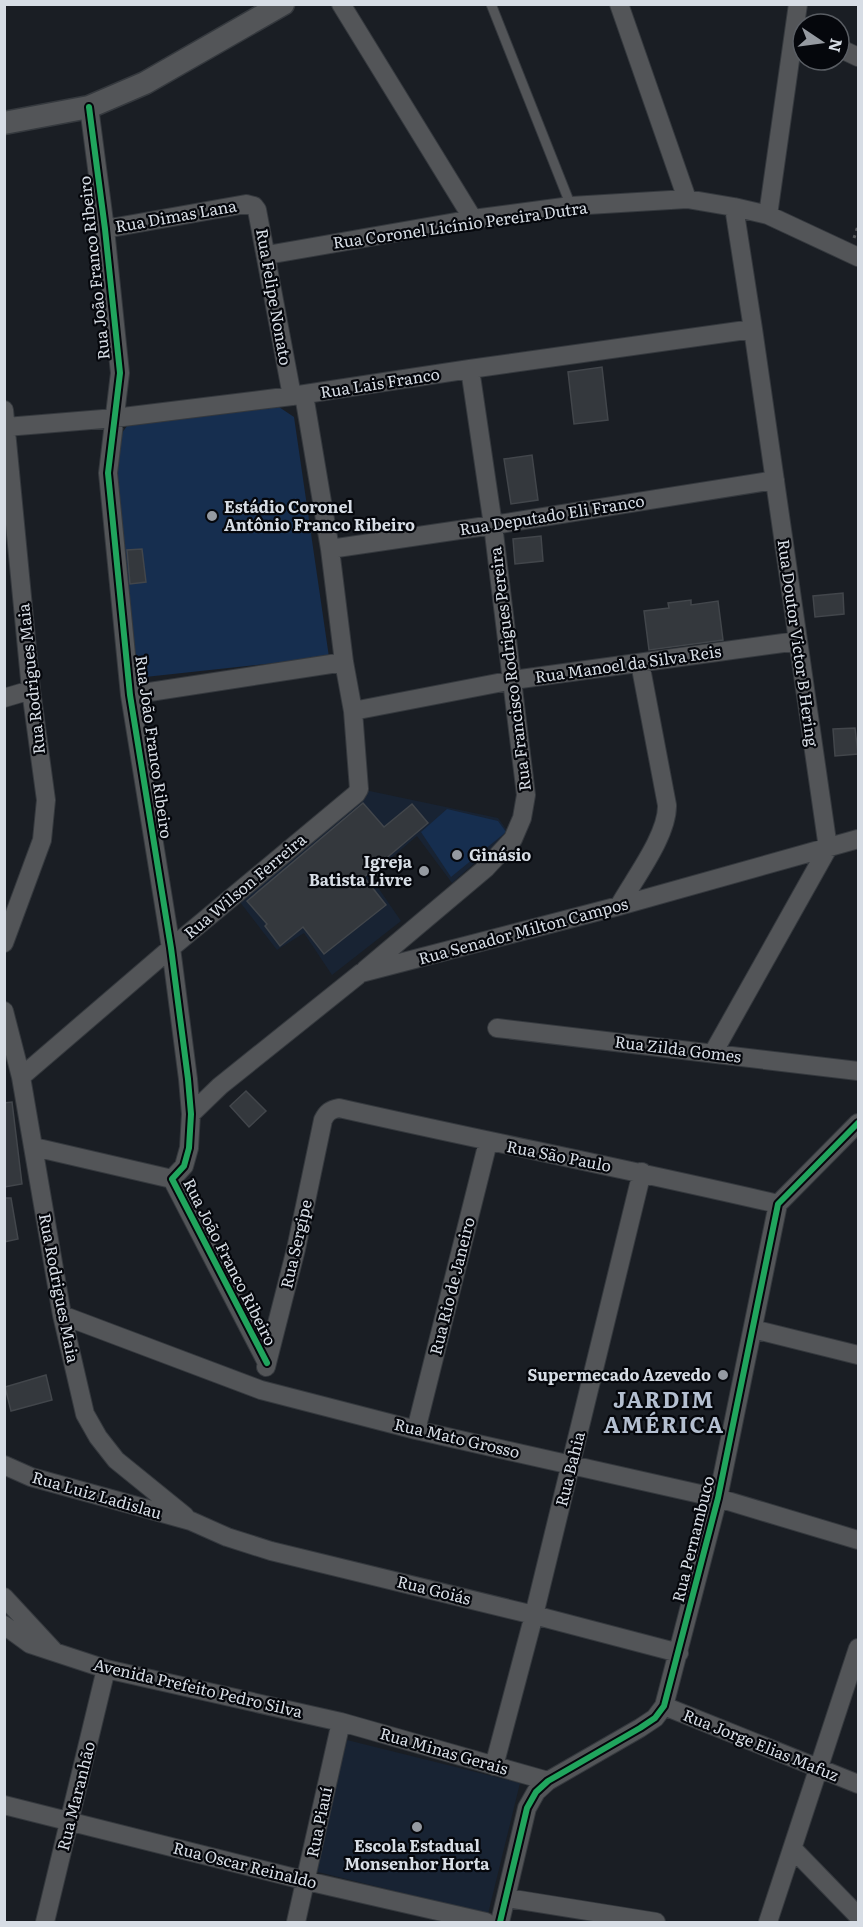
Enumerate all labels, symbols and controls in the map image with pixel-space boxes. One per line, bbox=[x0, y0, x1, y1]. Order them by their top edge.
north arrow bbox=[791, 12, 851, 72]
text: N bbox=[823, 36, 850, 55]
street label: Rua João Franco Ribeiro bbox=[71, 175, 115, 361]
street label: Rua Dimas Lana bbox=[113, 192, 239, 237]
street label: Rua Coronel Licínio Pereira Dutra bbox=[331, 194, 589, 254]
street label: Rua Felipe Nonato bbox=[251, 227, 299, 367]
street label: Rua Lais Franco bbox=[318, 361, 441, 403]
street label: Rua Deputado Eli Franco bbox=[458, 488, 646, 540]
place label: Estádio Coronel Antônio Franco Ribeiro bbox=[224, 494, 415, 536]
marker: Estádio Coronel Antônio Franco Ribeiro bbox=[205, 509, 219, 523]
street label: Rua Doutor Victor B Hering bbox=[773, 538, 825, 748]
street label: Rua Francisco Rodrigues Pereira bbox=[482, 545, 536, 792]
street label: Rua Rodrigues Maia bbox=[10, 602, 50, 756]
street label: Rua Manoel da Silva Reis bbox=[533, 638, 723, 688]
street label: Rua João Franco Ribeiro bbox=[130, 654, 180, 840]
street label: Rua Wilson Ferreira bbox=[178, 827, 311, 944]
place label: Ginásio bbox=[469, 842, 531, 866]
marker: Ginásio bbox=[450, 848, 464, 862]
place label: Igreja Batista Livre bbox=[309, 849, 413, 891]
marker: Igreja Batista Livre bbox=[417, 864, 431, 878]
street label: Rua Senador Milton Campos bbox=[415, 890, 630, 970]
street label: Rua Zilda Gomes bbox=[613, 1028, 743, 1068]
street label: Rua São Paulo bbox=[505, 1133, 613, 1177]
street label: Rua João Franco Ribeiro bbox=[178, 1174, 284, 1349]
street label: Rua Sergipe bbox=[273, 1197, 317, 1291]
street label: Rua Rodrigues Maia bbox=[34, 1211, 86, 1365]
street label: Rua Rio de Janeiro bbox=[422, 1214, 480, 1357]
place label: Supermecado Azevedo bbox=[528, 1362, 711, 1386]
marker: Supermecado Azevedo bbox=[716, 1368, 730, 1382]
district label: JARDIM AMÉRICA bbox=[603, 1382, 725, 1440]
street label: Rua Mato Grosso bbox=[392, 1411, 522, 1463]
street label: Rua Bahia bbox=[548, 1428, 590, 1509]
street label: Rua Luiz Ladislau bbox=[30, 1464, 165, 1524]
street label: Rua Pernambuco bbox=[665, 1473, 719, 1604]
street label: Rua Goiás bbox=[395, 1568, 474, 1610]
street label: Avenida Prefeito Pedro Silva bbox=[91, 1651, 305, 1723]
street label: Rua Jorge Elias Mafuz bbox=[680, 1702, 843, 1786]
street label: Rua Minas Gerais bbox=[377, 1720, 511, 1780]
street label: Rua Maranhão bbox=[50, 1738, 100, 1853]
street label: Rua Piauí bbox=[299, 1784, 337, 1859]
marker: Escola Estadual Monsenhor Horta bbox=[410, 1820, 424, 1834]
place label: Escola Estadual Monsenhor Horta bbox=[344, 1833, 490, 1875]
street label: Rua Oscar Reinaldo bbox=[171, 1835, 320, 1894]

